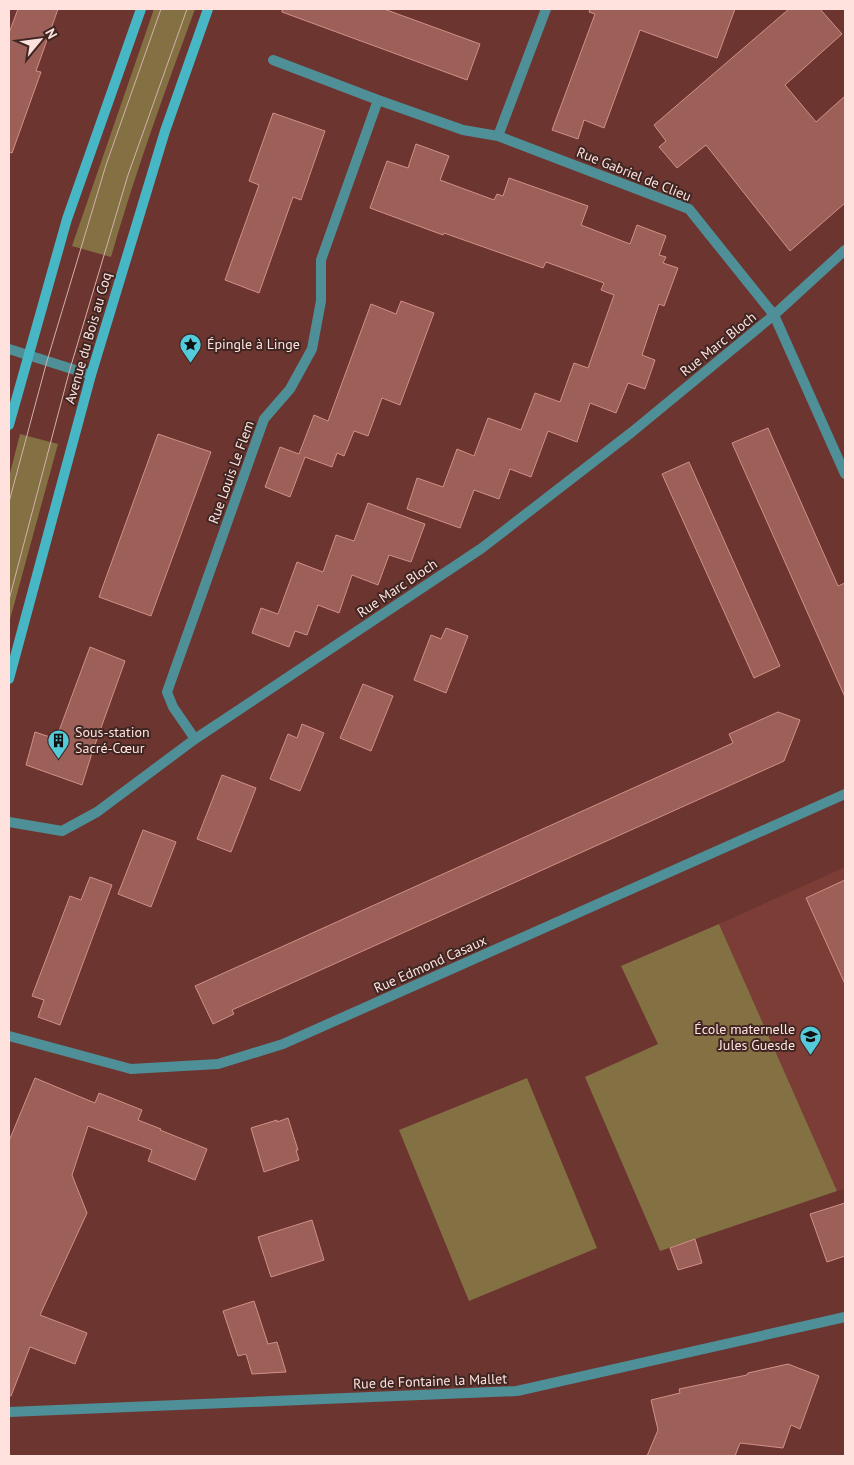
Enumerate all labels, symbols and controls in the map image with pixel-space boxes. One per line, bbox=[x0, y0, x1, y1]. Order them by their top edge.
north arrow bbox=[15, 15, 65, 65]
text: N bbox=[41, 25, 61, 42]
street label: Rue Gabriel de Clieu bbox=[574, 143, 694, 205]
street label: Avenue du Bois au Coq bbox=[61, 270, 115, 406]
street label: Rue Marc Bloch bbox=[676, 308, 760, 380]
place icon: Épingle à Linge bbox=[179, 332, 203, 363]
place label: Épingle à Linge bbox=[207, 335, 300, 353]
street label: Rue Louis Le Flem bbox=[204, 418, 258, 526]
street label: Rue Marc Bloch bbox=[353, 555, 441, 621]
place label: Sous-station Sacré-Cœur bbox=[75, 723, 150, 757]
building icon: Sous-station Sacré-Cœur bbox=[47, 728, 71, 759]
street label: Rue Edmond Casaux bbox=[371, 931, 489, 997]
place label: École maternelle Jules Guesde bbox=[694, 1020, 795, 1054]
school or university icon: École maternelle Jules Guesde bbox=[799, 1025, 823, 1056]
street label: Rue de Fontaine la Mallet bbox=[353, 1369, 508, 1393]

